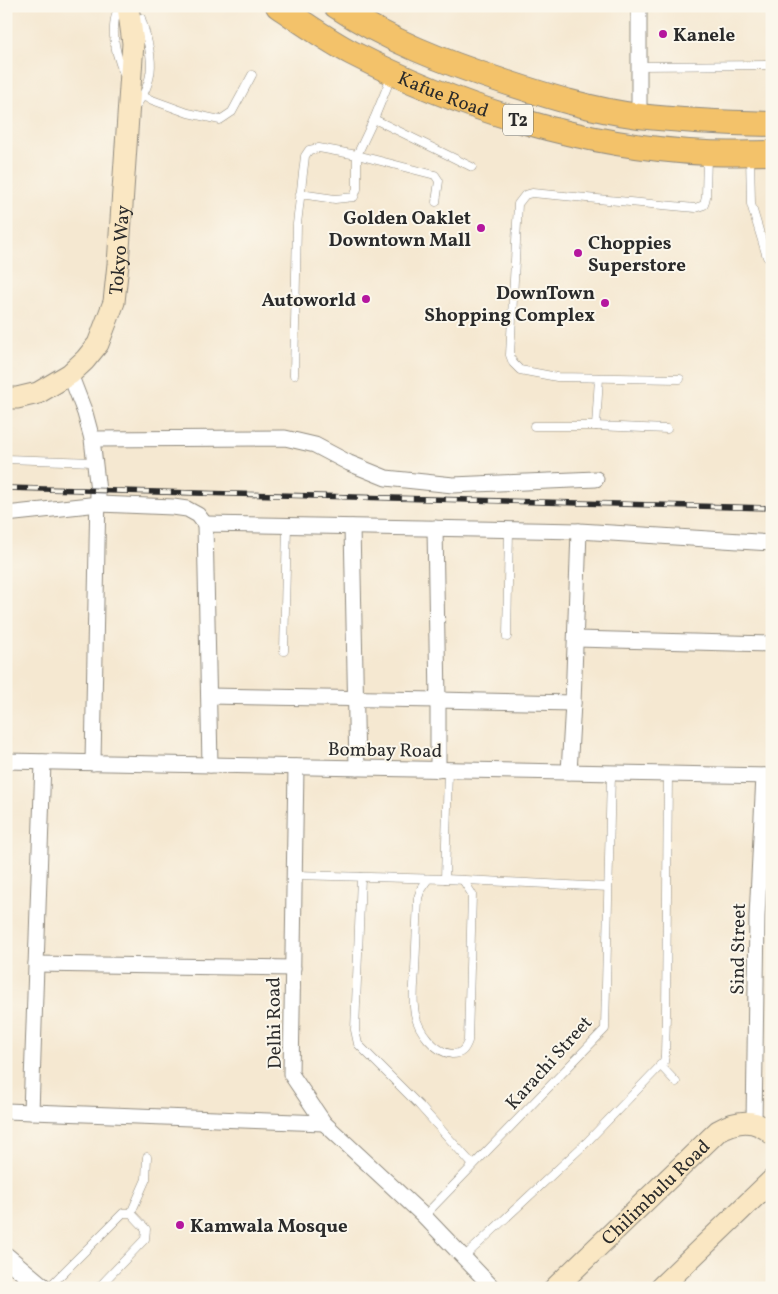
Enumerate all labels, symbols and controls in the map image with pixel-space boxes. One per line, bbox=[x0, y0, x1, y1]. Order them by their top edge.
place label: Kanele bbox=[673, 23, 736, 49]
marker: Kanele bbox=[657, 28, 669, 40]
street label: Kafue Road bbox=[393, 66, 492, 125]
road number: T2 bbox=[503, 104, 533, 136]
street label: Tokyo Way bbox=[104, 204, 137, 297]
place label: Golden Oaklet Downtown Mall bbox=[329, 206, 471, 254]
marker: Golden Oaklet Downtown Mall bbox=[475, 222, 487, 234]
place label: Choppies Superstore bbox=[588, 231, 686, 279]
marker: Choppies Superstore bbox=[572, 247, 584, 259]
place label: DownTown Shopping Complex bbox=[424, 281, 595, 329]
place label: Autoworld bbox=[261, 288, 356, 314]
marker: Autoworld bbox=[360, 293, 372, 305]
marker: DownTown Shopping Complex bbox=[599, 297, 611, 309]
street label: Bombay Road bbox=[328, 737, 442, 765]
street label: Sind Street bbox=[725, 903, 753, 995]
street label: Delhi Road bbox=[261, 977, 289, 1069]
street label: Karachi Street bbox=[500, 1010, 599, 1116]
street label: Chilimbulu Road bbox=[596, 1134, 717, 1252]
place label: Kamwala Mosque bbox=[190, 1214, 348, 1240]
marker: Kamwala Mosque bbox=[174, 1219, 186, 1231]

